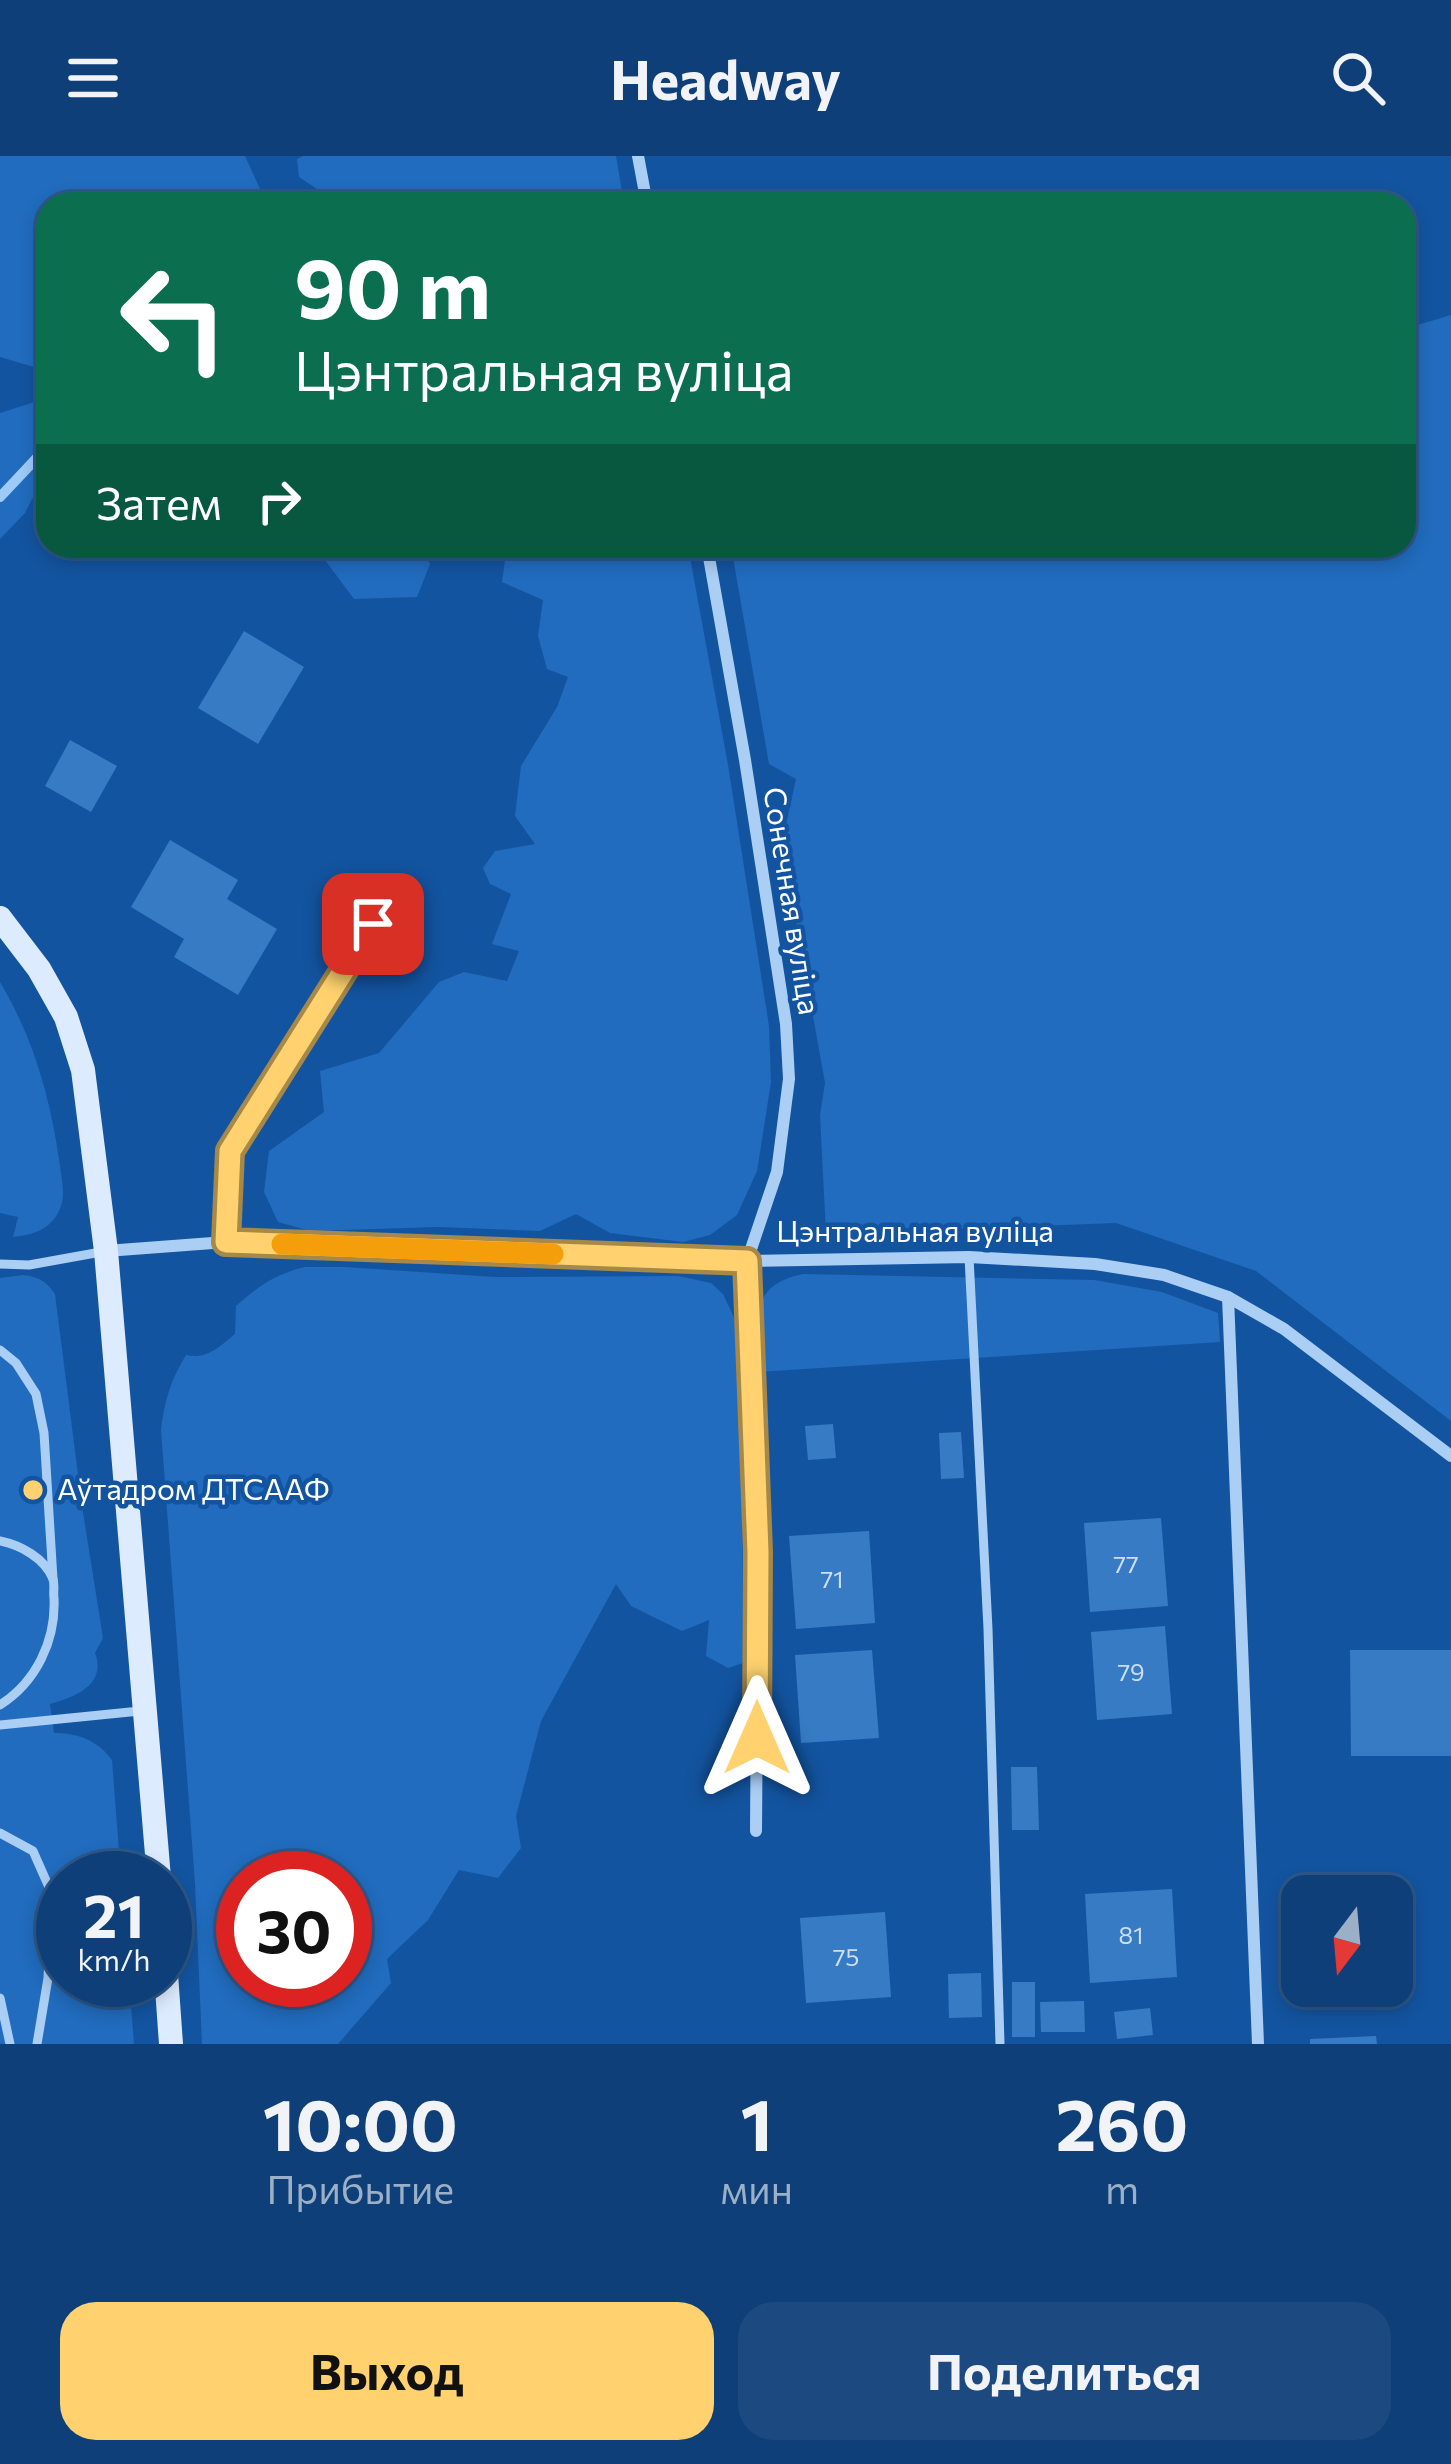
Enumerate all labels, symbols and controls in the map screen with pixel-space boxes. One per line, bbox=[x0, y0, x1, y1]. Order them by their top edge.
icon: menu bbox=[60, 45, 126, 111]
text: Headway bbox=[610, 45, 841, 111]
icon: search bbox=[1325, 45, 1391, 111]
text: 90 m bbox=[294, 234, 491, 336]
icon: left bbox=[96, 240, 252, 396]
text: Цэнтральная вуліца bbox=[294, 336, 794, 402]
icon: right bbox=[246, 468, 312, 534]
text: Затем bbox=[96, 474, 222, 529]
street label: Сонечная вуліца bbox=[757, 784, 830, 1017]
pin bbox=[322, 873, 424, 975]
icon: arrive bbox=[340, 891, 406, 957]
street label: Цэнтральная вуліца bbox=[776, 1211, 1054, 1248]
place label: Аўтадром ДТСААФ bbox=[57, 1469, 330, 1506]
marker: Аўтадром ДТСААФ bbox=[20, 1477, 46, 1503]
house number: 77 bbox=[1113, 1549, 1139, 1578]
house number: 71 bbox=[821, 1564, 843, 1593]
house number: 79 bbox=[1117, 1657, 1145, 1686]
position arrow bbox=[694, 1675, 820, 1801]
speed limit sign: 30 bbox=[216, 1851, 372, 2007]
north arrow bbox=[1281, 1875, 1413, 2007]
map controls bbox=[1281, 1875, 1413, 2007]
text: 21 bbox=[83, 1877, 145, 1950]
house number: 81 bbox=[1119, 1920, 1143, 1949]
text: km/h bbox=[78, 1940, 150, 1977]
house number: 75 bbox=[833, 1942, 859, 1971]
text: 10:00 bbox=[263, 2078, 458, 2166]
text: 1 bbox=[740, 2078, 773, 2166]
text: 260 bbox=[1056, 2078, 1188, 2166]
text: Прибытие bbox=[267, 2164, 454, 2212]
text: мин bbox=[721, 2164, 793, 2212]
text: m bbox=[1105, 2164, 1139, 2212]
button: Выход bbox=[60, 2302, 714, 2440]
button: Поделиться bbox=[738, 2302, 1391, 2440]

